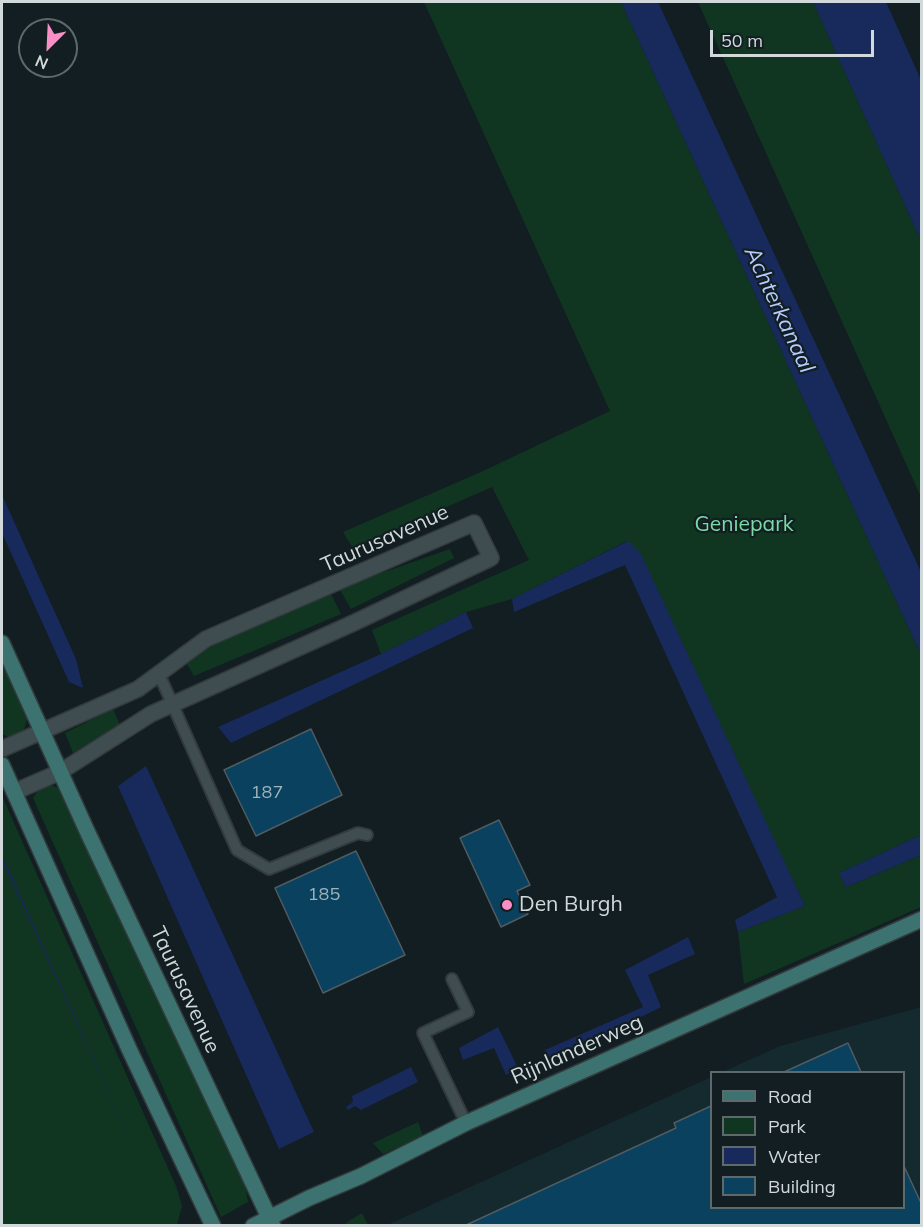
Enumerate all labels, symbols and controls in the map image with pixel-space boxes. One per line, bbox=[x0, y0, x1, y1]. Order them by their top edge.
north arrow bbox=[18, 18, 78, 78]
scale bar bbox=[713, 18, 876, 56]
text: 50 m bbox=[721, 29, 763, 52]
text: N bbox=[32, 51, 51, 74]
water label: Achterkanaal bbox=[738, 243, 820, 377]
street label: Taurusavenue bbox=[317, 500, 453, 578]
park label: Geniepark bbox=[694, 512, 794, 538]
house number: 187 bbox=[251, 782, 283, 804]
house number: 185 bbox=[308, 884, 340, 906]
place label: Den Burgh bbox=[519, 892, 623, 918]
marker: Den Burgh bbox=[500, 898, 514, 912]
street label: Taurusavenue bbox=[145, 923, 225, 1057]
street label: Rijnlanderweg bbox=[507, 1010, 647, 1090]
legend bbox=[710, 1071, 905, 1209]
text: Road bbox=[768, 1085, 812, 1108]
text: Park bbox=[768, 1115, 806, 1138]
text: Water bbox=[768, 1145, 820, 1168]
text: Building bbox=[768, 1175, 836, 1198]

